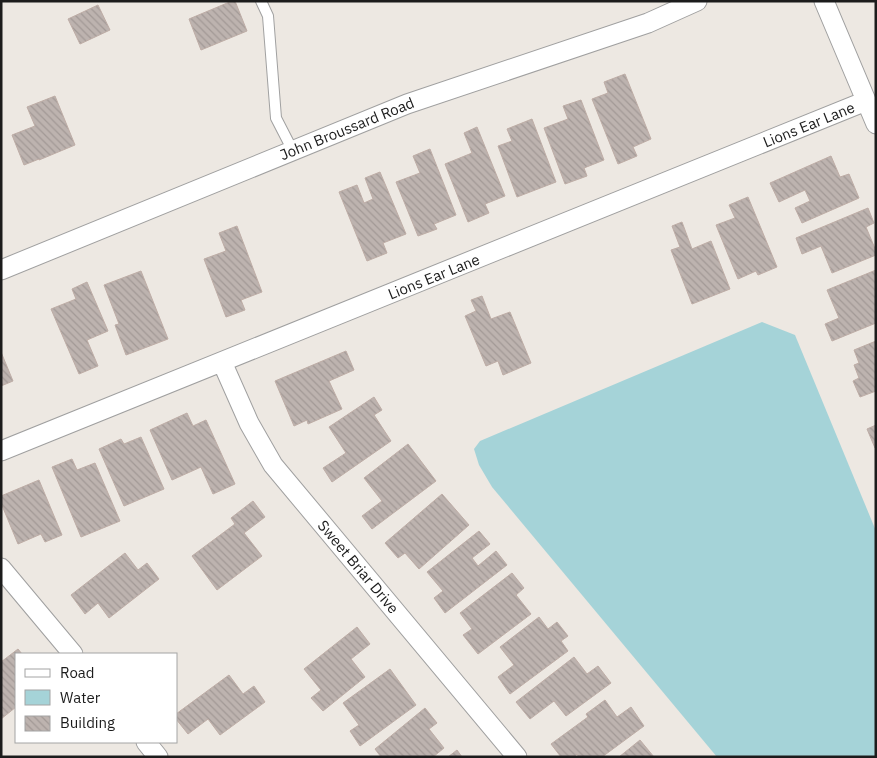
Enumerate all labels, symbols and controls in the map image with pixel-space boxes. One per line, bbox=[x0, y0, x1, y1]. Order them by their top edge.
street label: John Broussard Road bbox=[277, 93, 417, 164]
street label: Lions Ear Lane bbox=[760, 98, 857, 152]
street label: Lions Ear Lane bbox=[385, 250, 482, 304]
street label: Sweet Briar Drive bbox=[314, 516, 403, 617]
legend bbox=[15, 653, 178, 743]
text: Road bbox=[60, 663, 95, 682]
text: Water bbox=[60, 688, 101, 707]
text: Building bbox=[60, 713, 115, 732]

